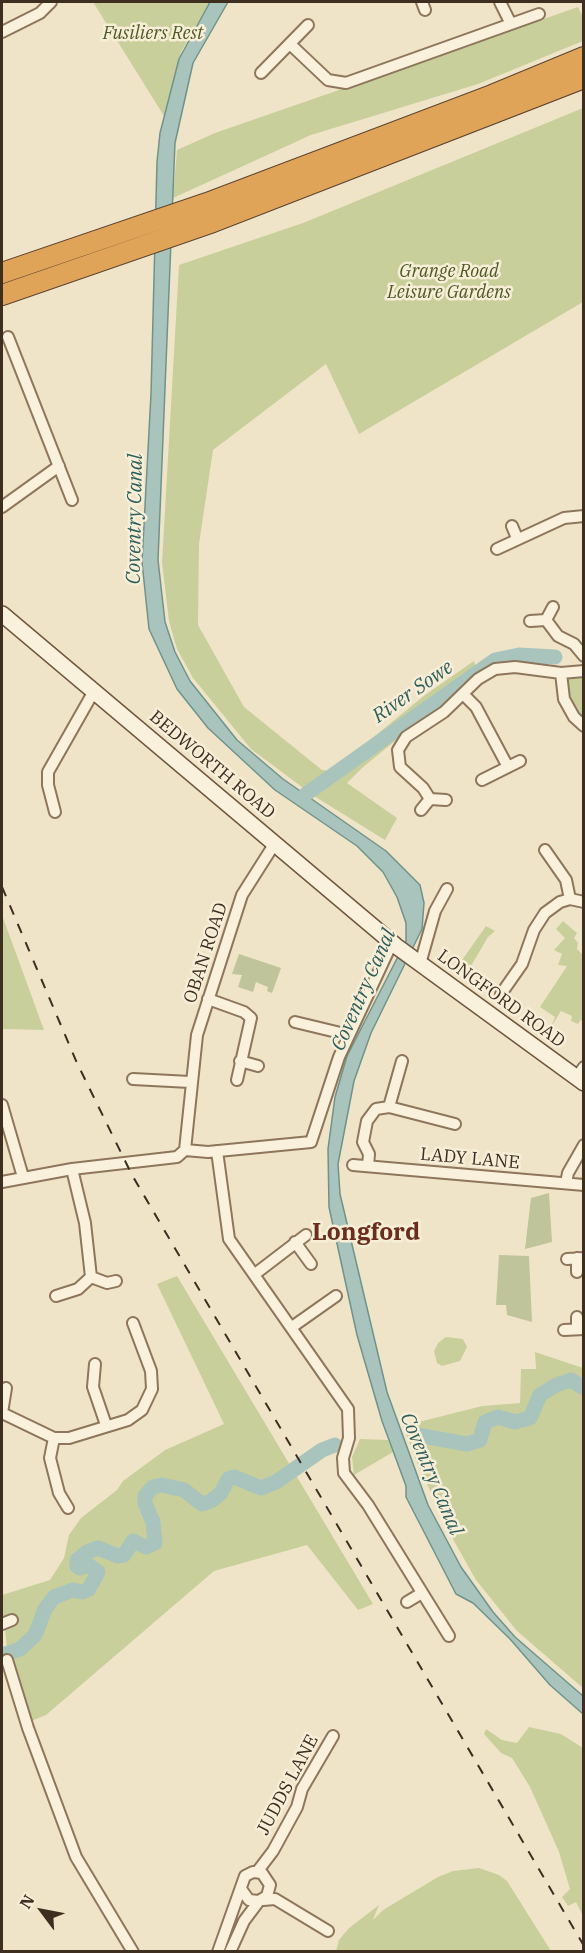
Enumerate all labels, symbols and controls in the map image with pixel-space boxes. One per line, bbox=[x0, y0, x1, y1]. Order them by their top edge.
park label: Fusiliers Rest bbox=[103, 23, 203, 45]
park label: Grange Road Leisure Gardens bbox=[387, 261, 511, 304]
water label: Coventry Canal bbox=[122, 454, 148, 584]
water label: River Sowe bbox=[368, 656, 458, 728]
street label: BEDWORTH ROAD bbox=[145, 706, 279, 824]
street label: OBAN ROAD bbox=[180, 900, 232, 1006]
water label: Coventry Canal bbox=[326, 925, 402, 1055]
street label: LONGFORD ROAD bbox=[433, 945, 569, 1053]
street label: LADY LANE bbox=[419, 1144, 521, 1174]
district label: Longford bbox=[312, 1219, 420, 1247]
water label: Coventry Canal bbox=[394, 1409, 468, 1539]
street label: JUDDS LANE bbox=[253, 1731, 323, 1839]
north arrow bbox=[12, 1881, 72, 1941]
text: N bbox=[15, 1891, 39, 1912]

